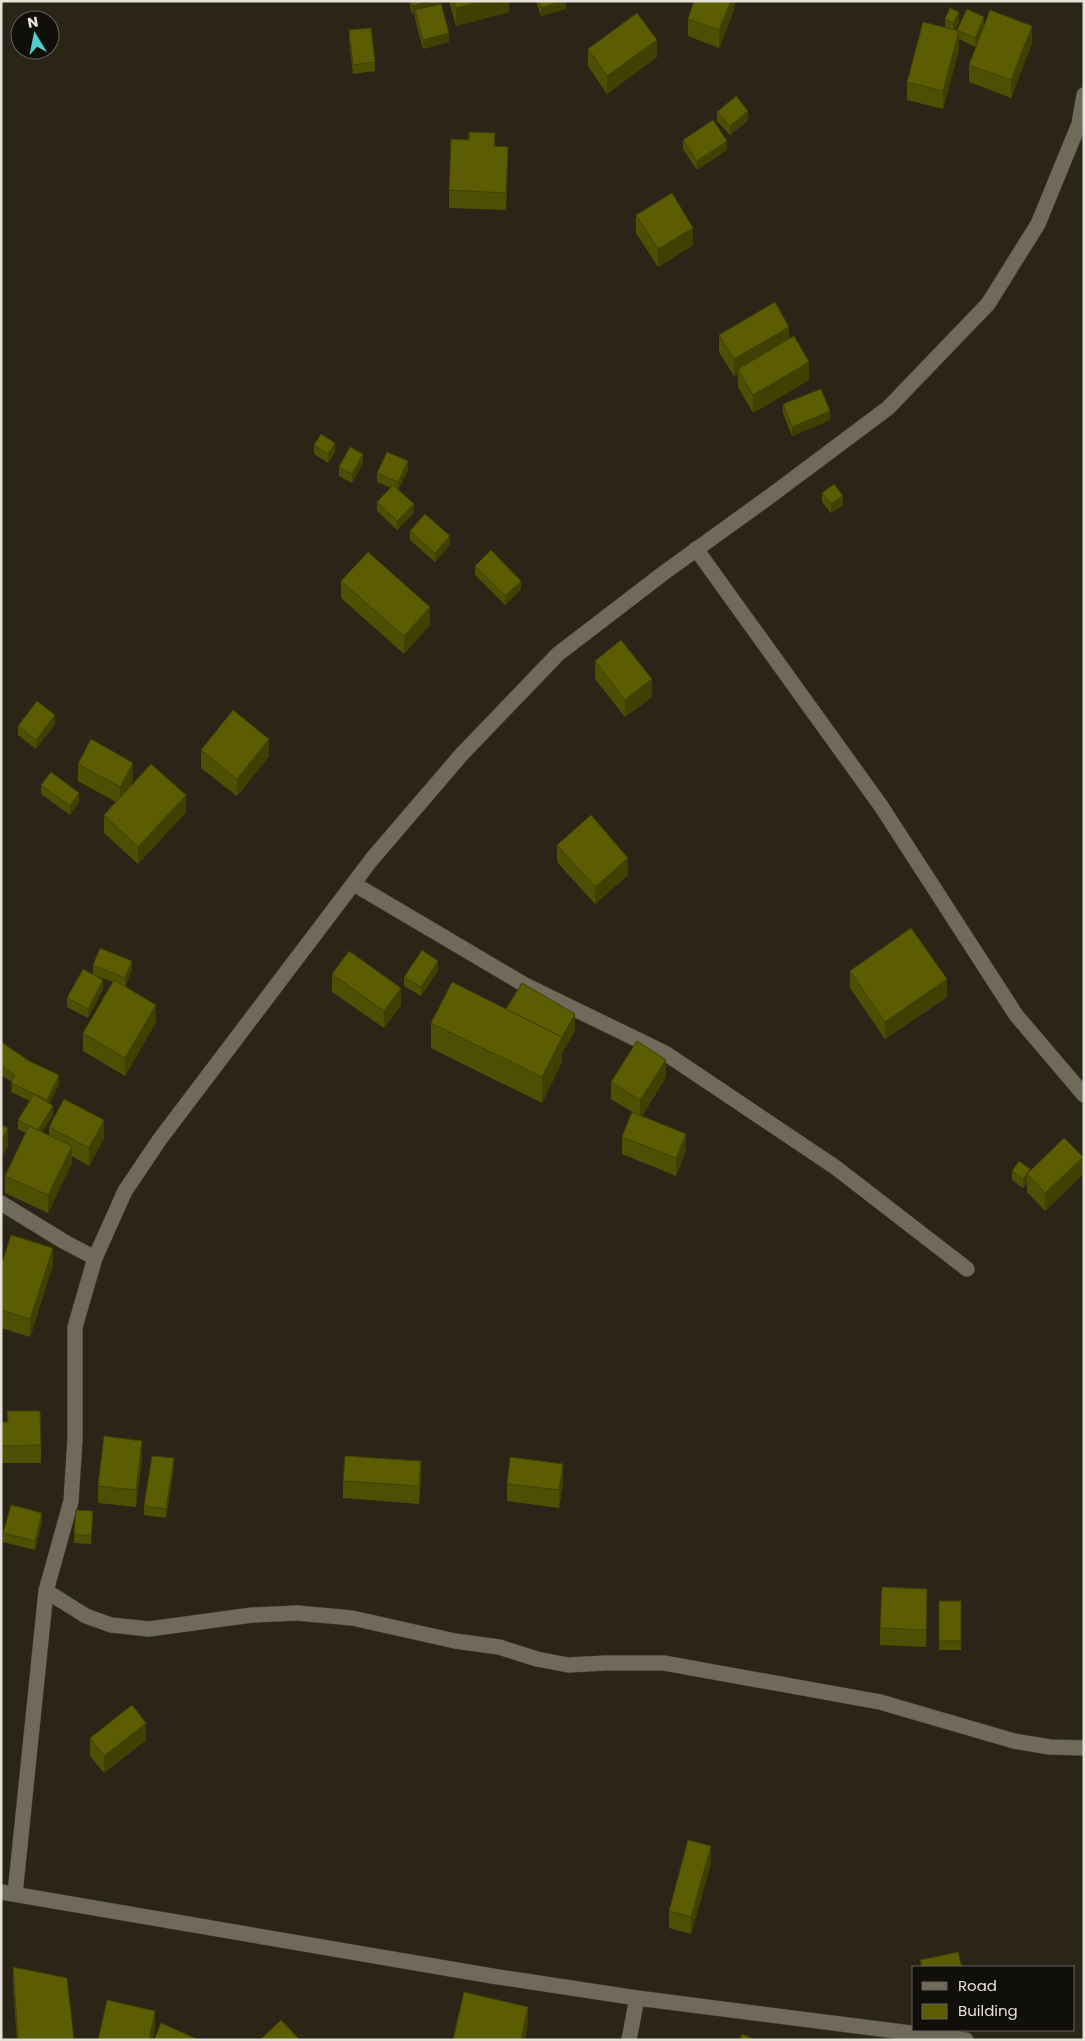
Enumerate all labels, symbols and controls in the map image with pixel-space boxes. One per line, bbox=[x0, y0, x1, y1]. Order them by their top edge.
north arrow bbox=[10, 10, 60, 60]
text: N bbox=[26, 11, 40, 33]
legend bbox=[912, 1966, 1075, 2031]
text: Road bbox=[958, 1975, 997, 1996]
text: Building bbox=[958, 2000, 1018, 2021]

